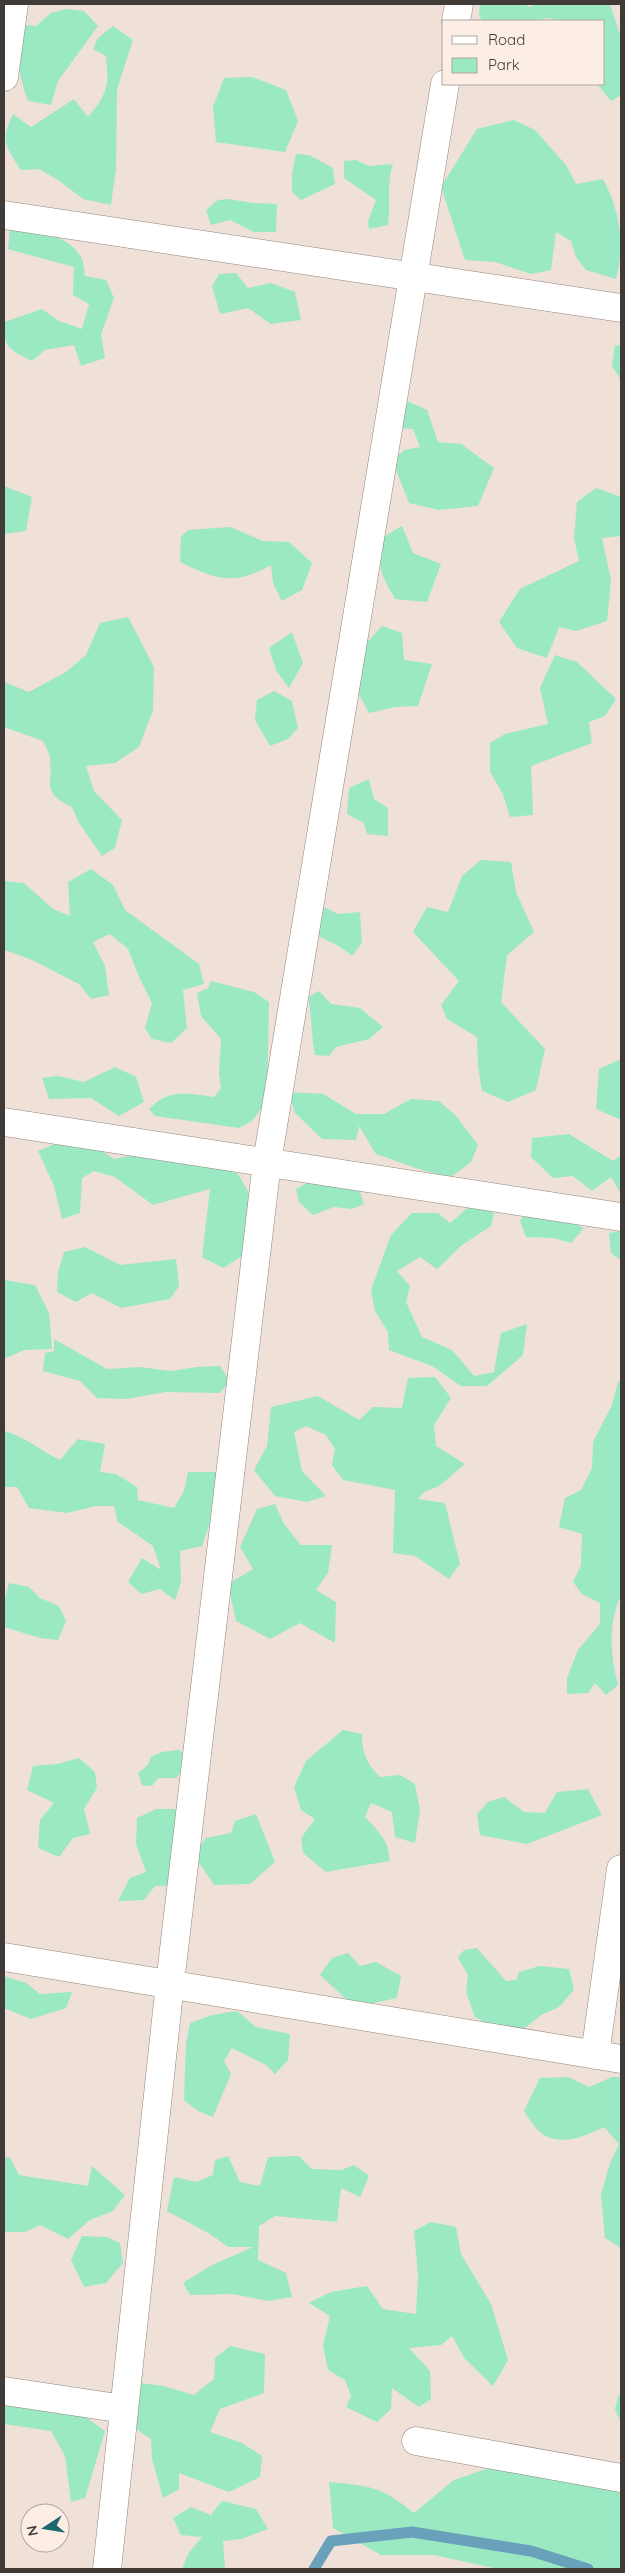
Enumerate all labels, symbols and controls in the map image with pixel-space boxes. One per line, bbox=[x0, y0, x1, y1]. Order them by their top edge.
legend bbox=[442, 20, 605, 85]
text: Road bbox=[488, 30, 525, 49]
text: Park bbox=[488, 55, 520, 74]
north arrow bbox=[20, 2503, 70, 2553]
text: N bbox=[22, 2524, 42, 2538]

